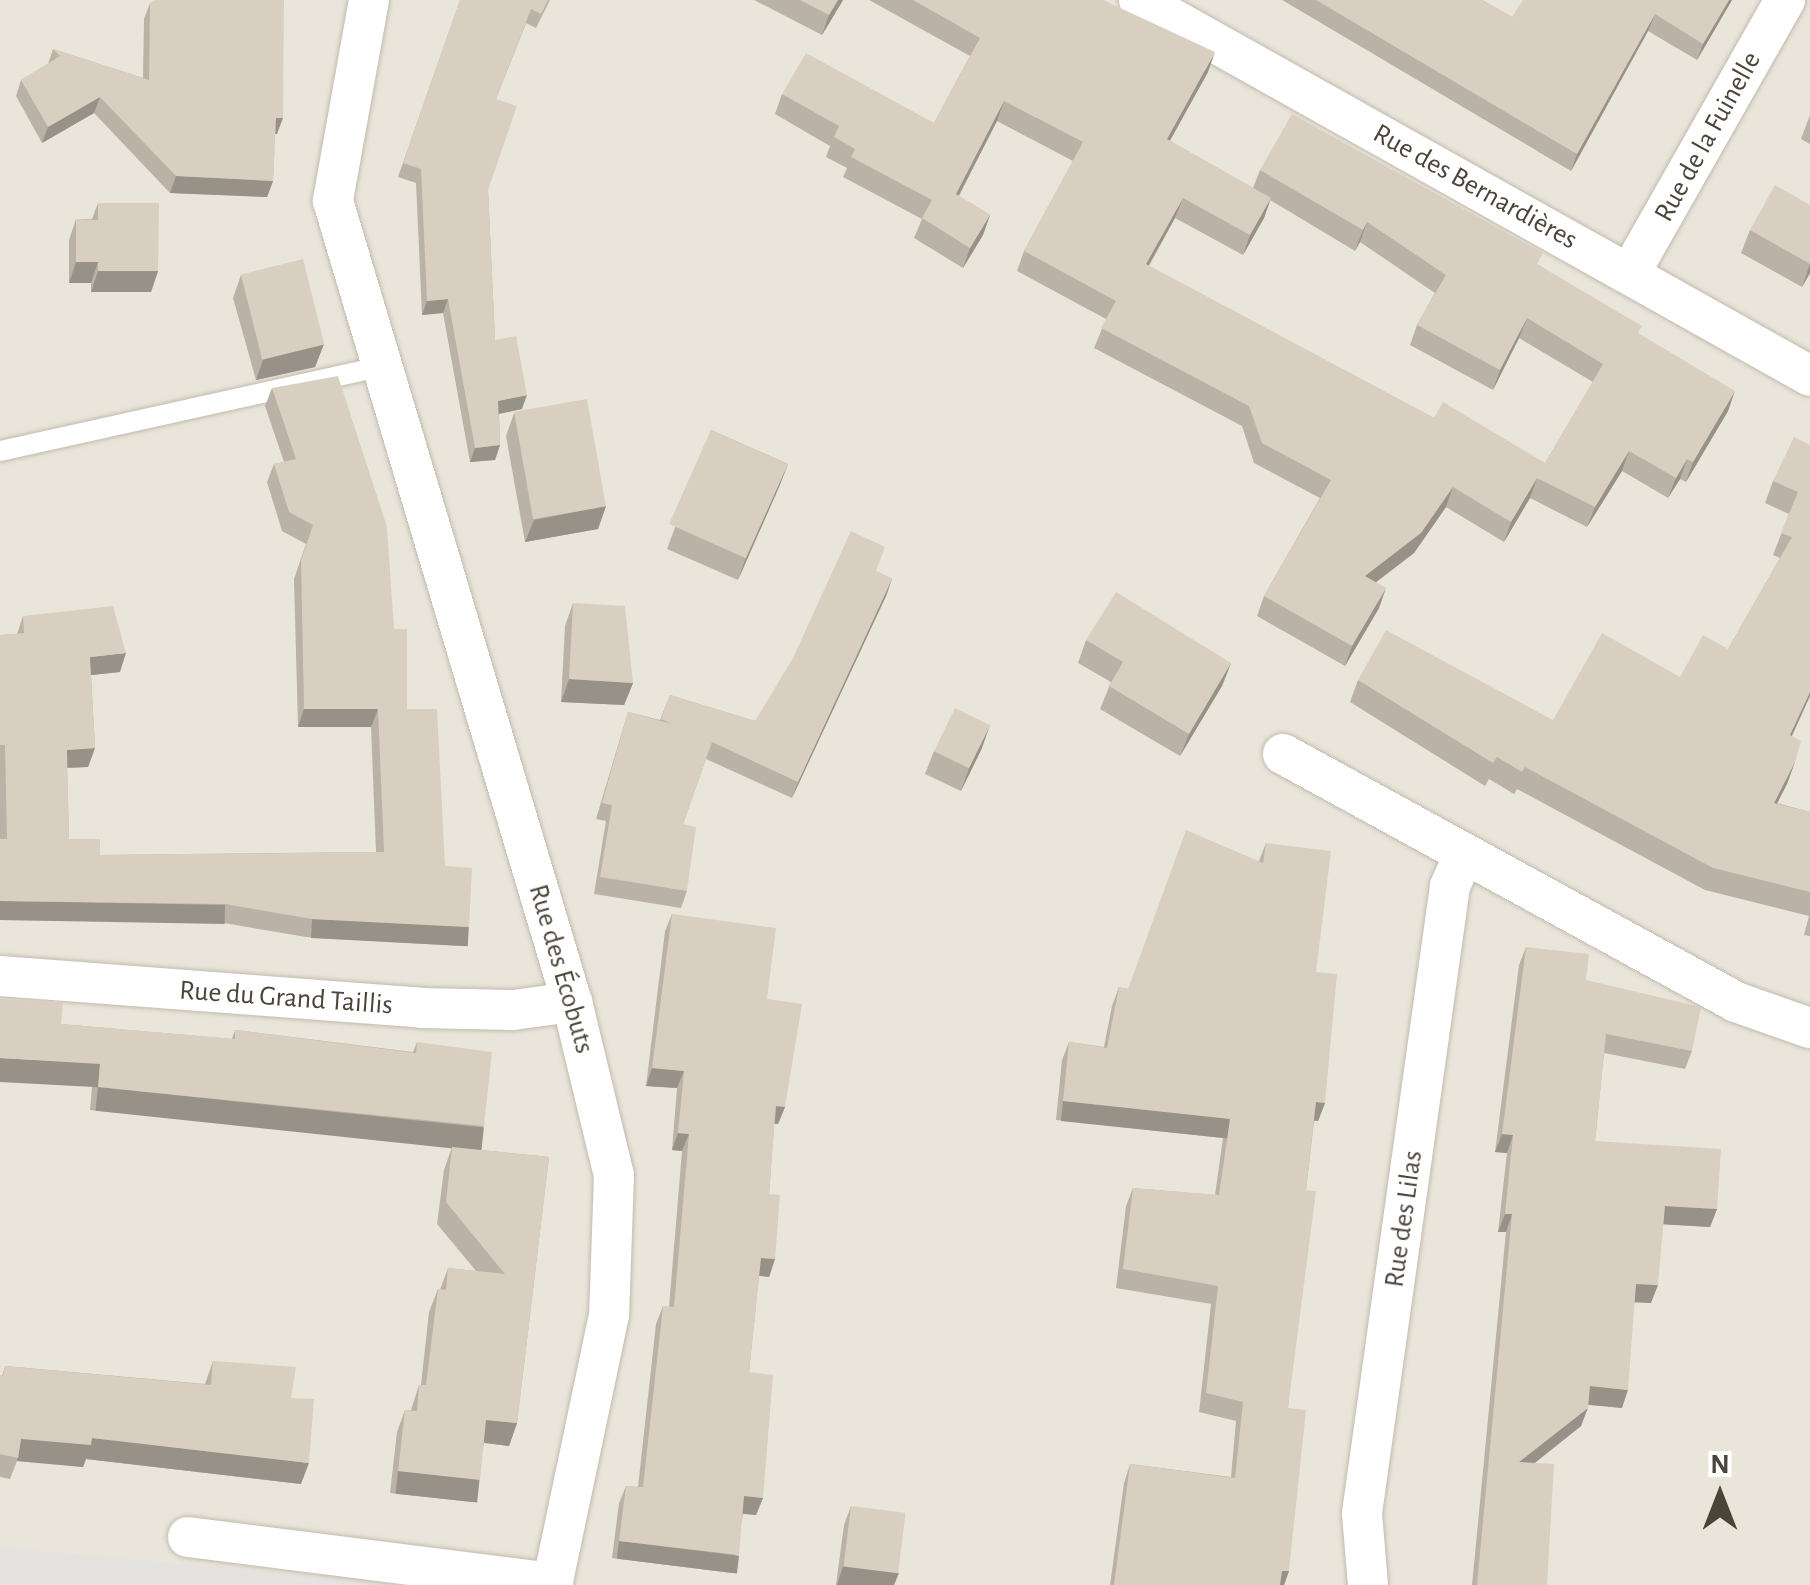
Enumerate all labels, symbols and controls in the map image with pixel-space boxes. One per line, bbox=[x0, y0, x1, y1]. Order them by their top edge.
street label: Rue de la Fuinelle bbox=[1647, 46, 1769, 228]
street label: Rue des Bernardières bbox=[1367, 117, 1583, 257]
street label: Rue des Écobuts bbox=[521, 881, 601, 1057]
street label: Rue du Grand Taillis bbox=[178, 974, 394, 1022]
street label: Rue des Lilas bbox=[1378, 1148, 1430, 1290]
north arrow bbox=[1670, 1445, 1770, 1545]
text: N bbox=[1710, 1451, 1730, 1479]

